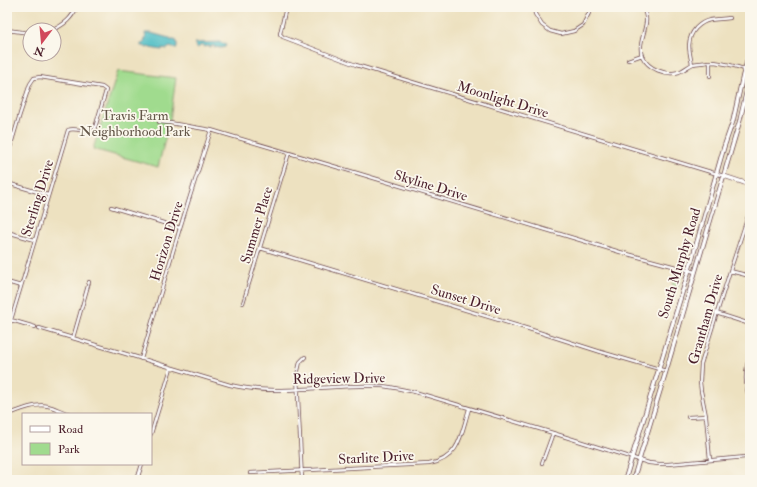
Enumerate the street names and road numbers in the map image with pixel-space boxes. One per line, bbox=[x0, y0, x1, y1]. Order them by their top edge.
street label: Moonlight Drive bbox=[455, 77, 551, 122]
street label: Sterling Drive bbox=[18, 157, 57, 239]
street label: Skyline Drive bbox=[392, 166, 470, 206]
street label: Summer Place bbox=[237, 184, 276, 266]
street label: Horizon Drive bbox=[146, 199, 187, 283]
street label: South Murphy Road bbox=[655, 206, 705, 321]
street label: Grantham Drive bbox=[684, 272, 727, 366]
street label: Sunset Drive bbox=[429, 281, 503, 318]
street label: Ridgeview Drive bbox=[293, 369, 386, 388]
street label: Starlite Drive bbox=[338, 447, 414, 468]

